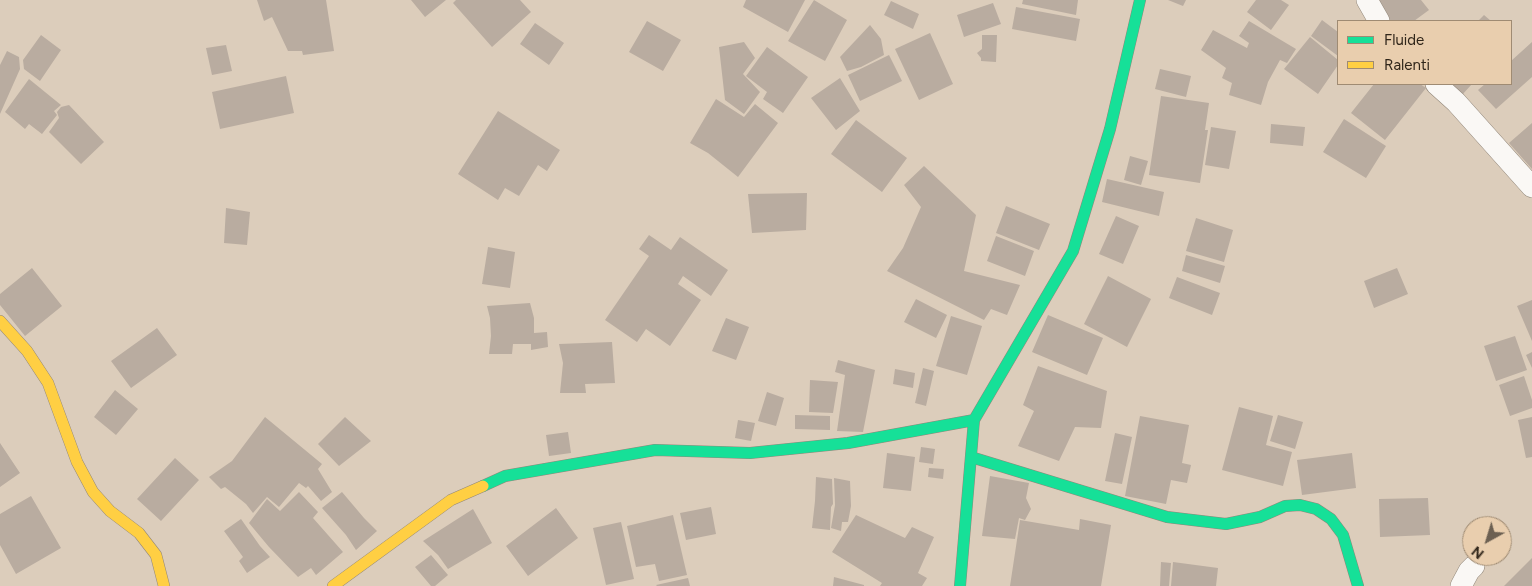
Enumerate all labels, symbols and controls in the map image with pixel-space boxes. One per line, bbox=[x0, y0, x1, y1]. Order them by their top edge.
legend bbox=[1337, 20, 1512, 85]
text: Fluide bbox=[1384, 31, 1424, 49]
text: Ralenti bbox=[1384, 56, 1430, 74]
north arrow bbox=[1462, 516, 1512, 566]
text: N bbox=[1468, 542, 1487, 562]

